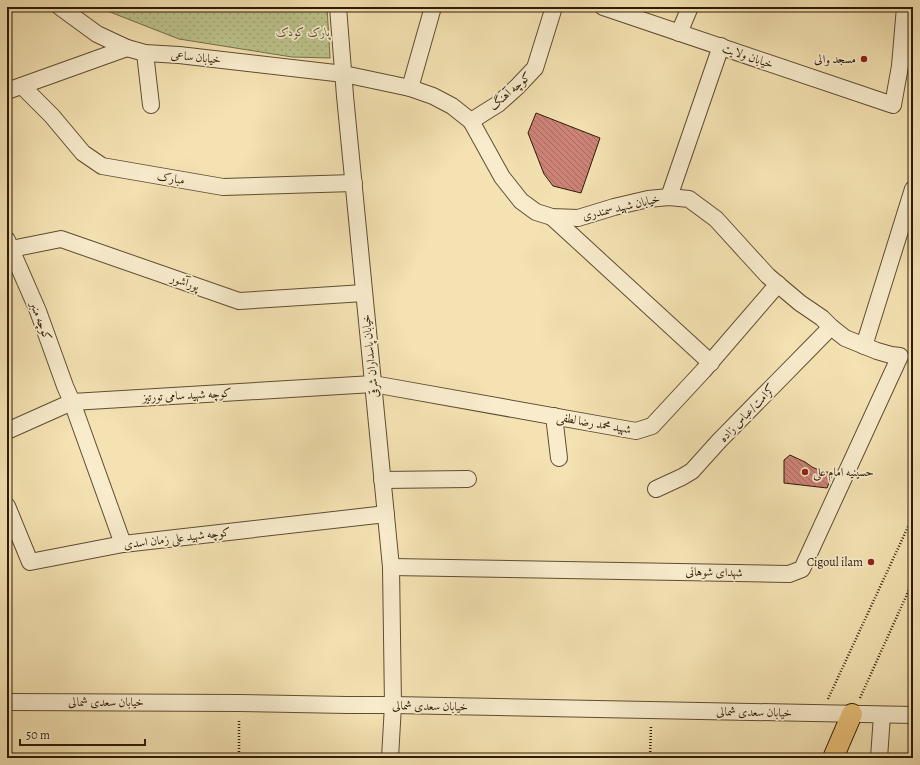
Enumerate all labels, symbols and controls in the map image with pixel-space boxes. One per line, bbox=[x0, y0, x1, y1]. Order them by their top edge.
park label: پارک کودک bbox=[276, 24, 332, 41]
street label: خیابان ولایت bbox=[720, 40, 776, 72]
street label: خیابان ساعی bbox=[170, 46, 222, 68]
place label: مسجد والی bbox=[814, 51, 856, 67]
marker: مسجد والی bbox=[859, 54, 869, 64]
street label: کوچه آهنگ bbox=[486, 68, 535, 114]
street label: مبارک bbox=[156, 168, 186, 188]
street label: خیابان شهید سمندری bbox=[581, 190, 662, 224]
street label: پورآشور bbox=[167, 269, 202, 296]
street label: کوچه منبر bbox=[25, 297, 56, 343]
street label: خیابان پاسداران شرقی bbox=[358, 313, 383, 399]
street label: کرامت/عباس زاده bbox=[715, 380, 779, 445]
street label: کوچه شهید سامی تورتیز bbox=[140, 385, 232, 406]
street label: شهید محمد رضا لطفی bbox=[555, 409, 632, 438]
place label: حسینیه امام علی bbox=[813, 464, 874, 483]
marker: حسینیه امام علی bbox=[800, 467, 810, 477]
street label: کوچه شهید علی زمان اسدی bbox=[123, 523, 232, 553]
place label: Cigoul ilam bbox=[807, 554, 863, 570]
marker: Cigoul ilam bbox=[866, 557, 876, 567]
street label: شهدای شوهانی bbox=[685, 564, 743, 580]
street label: خیابان سعدی شمالی bbox=[68, 694, 144, 710]
street label: خیابان سعدی شمالی bbox=[392, 697, 468, 715]
street label: خیابان سعدی شمالی bbox=[716, 703, 792, 721]
scale bar bbox=[20, 721, 145, 747]
text: 50 m bbox=[26, 727, 50, 743]

